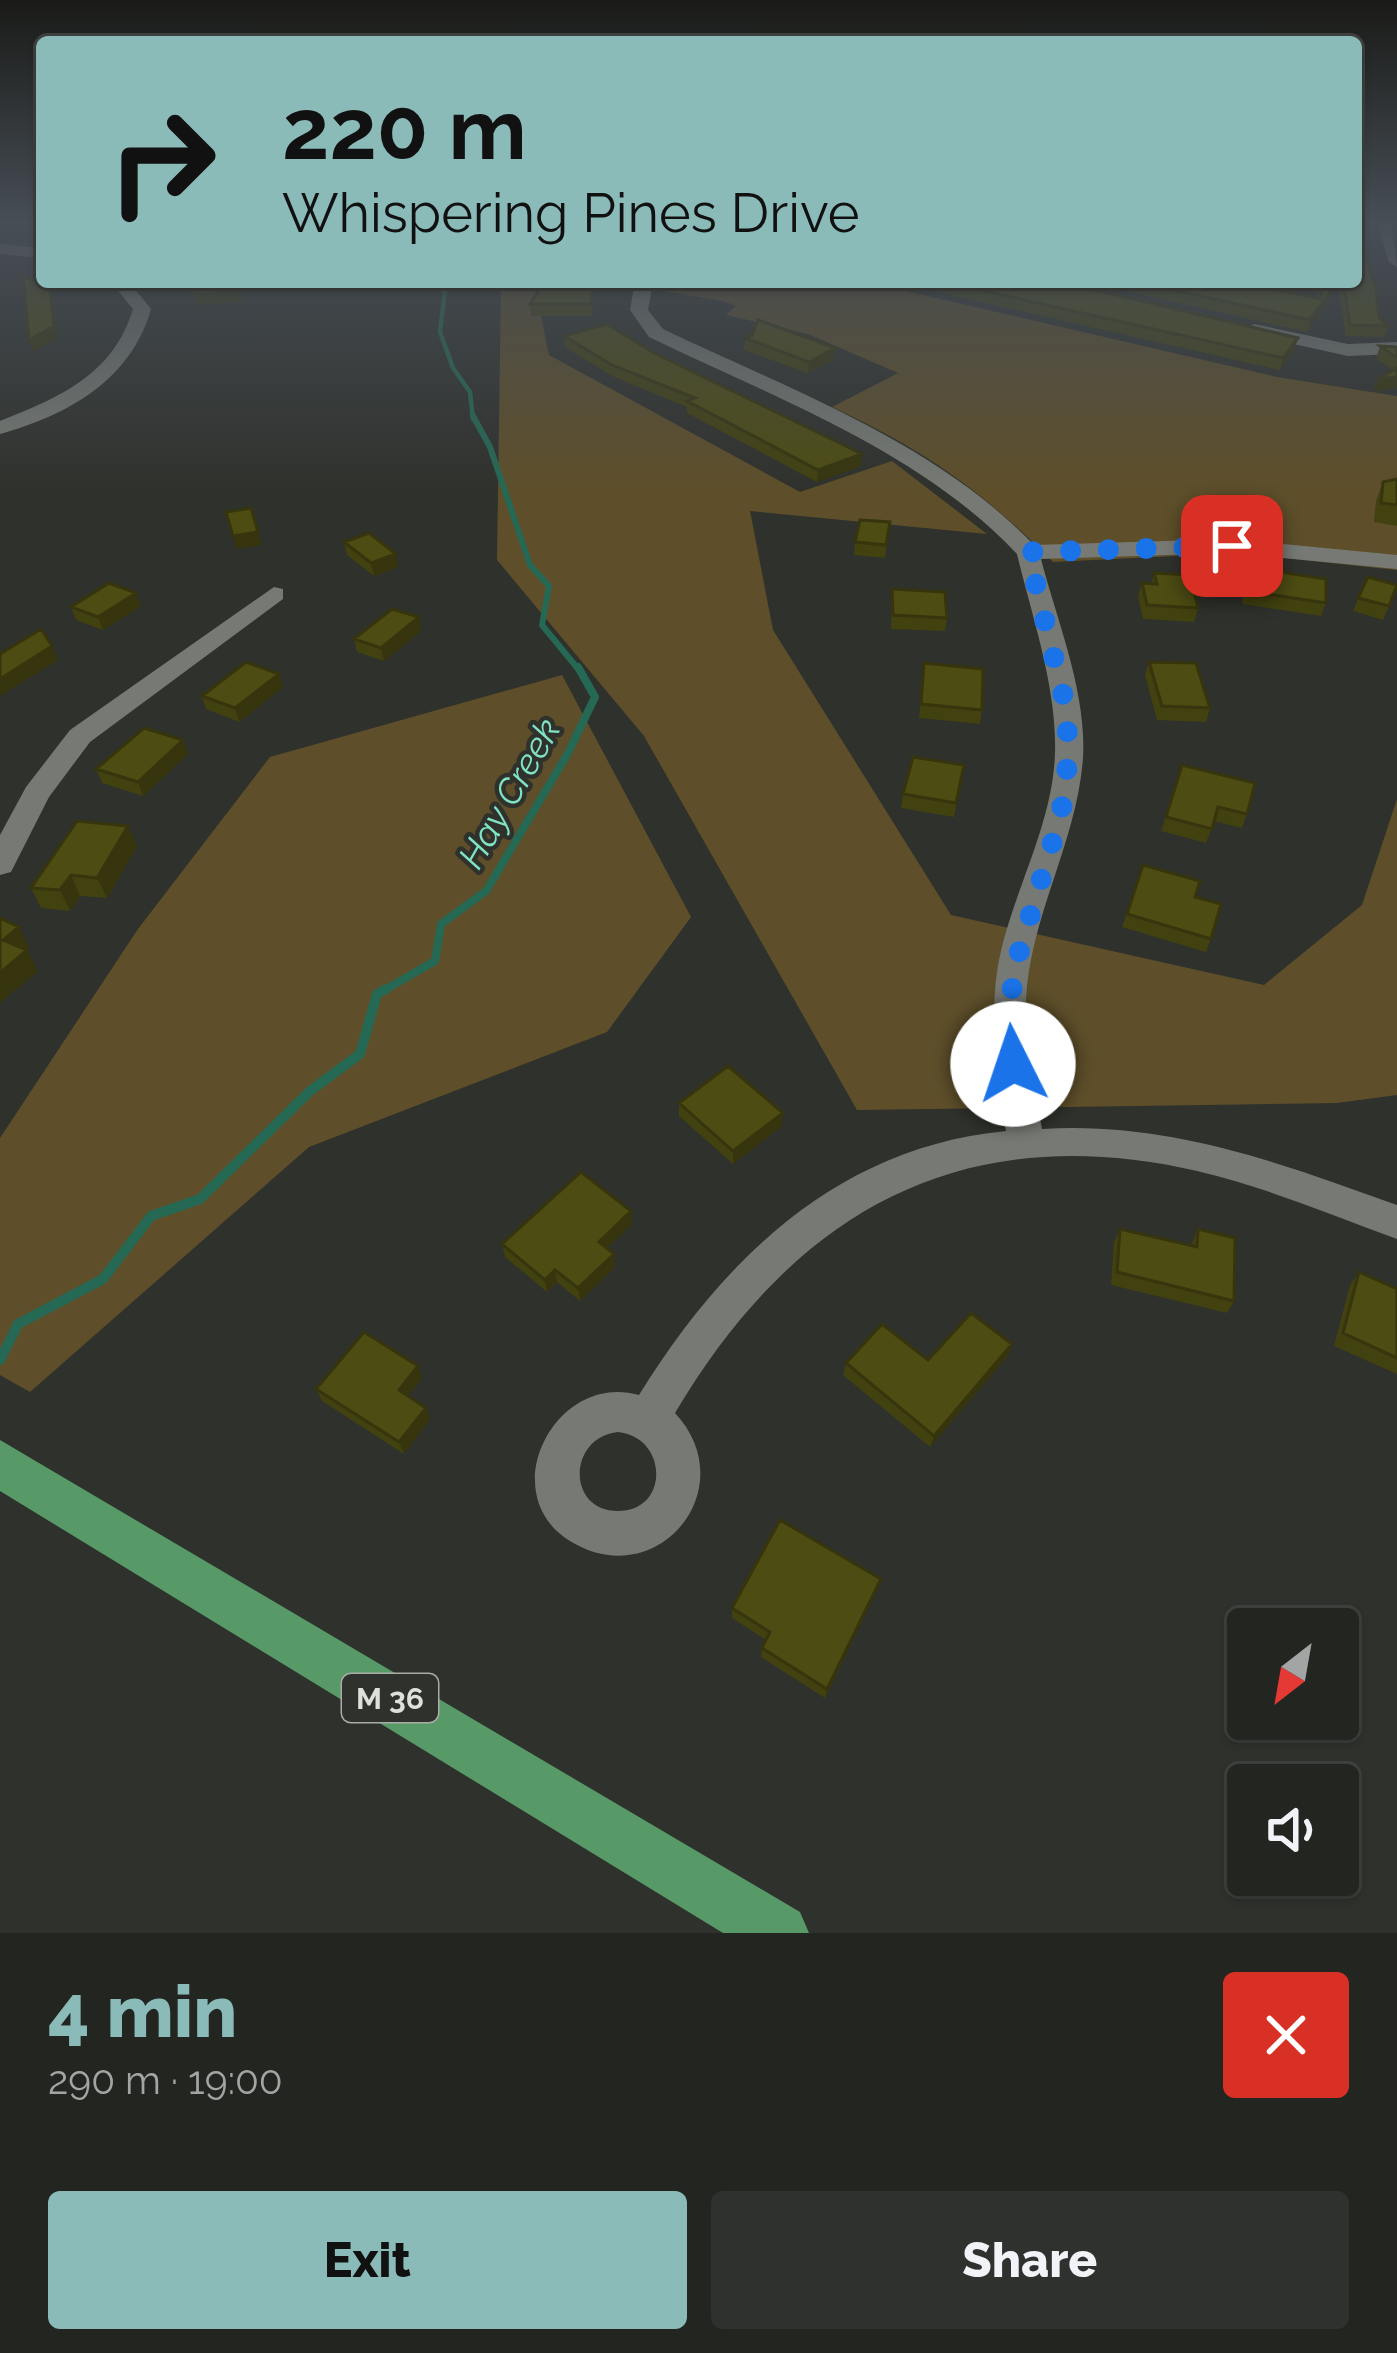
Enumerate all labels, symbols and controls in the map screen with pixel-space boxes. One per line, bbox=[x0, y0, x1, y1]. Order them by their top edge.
text: 220 m bbox=[282, 80, 527, 179]
icon: right bbox=[84, 84, 240, 240]
text: Whispering Pines Drive bbox=[282, 181, 859, 245]
pin bbox=[1181, 495, 1283, 597]
icon: arrive bbox=[1199, 513, 1265, 579]
water label: Hay Creek bbox=[449, 711, 569, 875]
position arrow bbox=[950, 1001, 1076, 1127]
north arrow bbox=[1227, 1608, 1359, 1740]
map controls bbox=[1227, 1608, 1359, 1896]
road number: M 36 bbox=[342, 1674, 438, 1722]
button: sound bbox=[1227, 1764, 1359, 1896]
text: 4 min bbox=[48, 1969, 237, 2054]
button: close bbox=[1223, 1972, 1349, 2098]
text: 290 m · 19:00 bbox=[48, 2057, 283, 2103]
button: Exit bbox=[48, 2191, 687, 2329]
button: Share bbox=[711, 2191, 1349, 2329]

